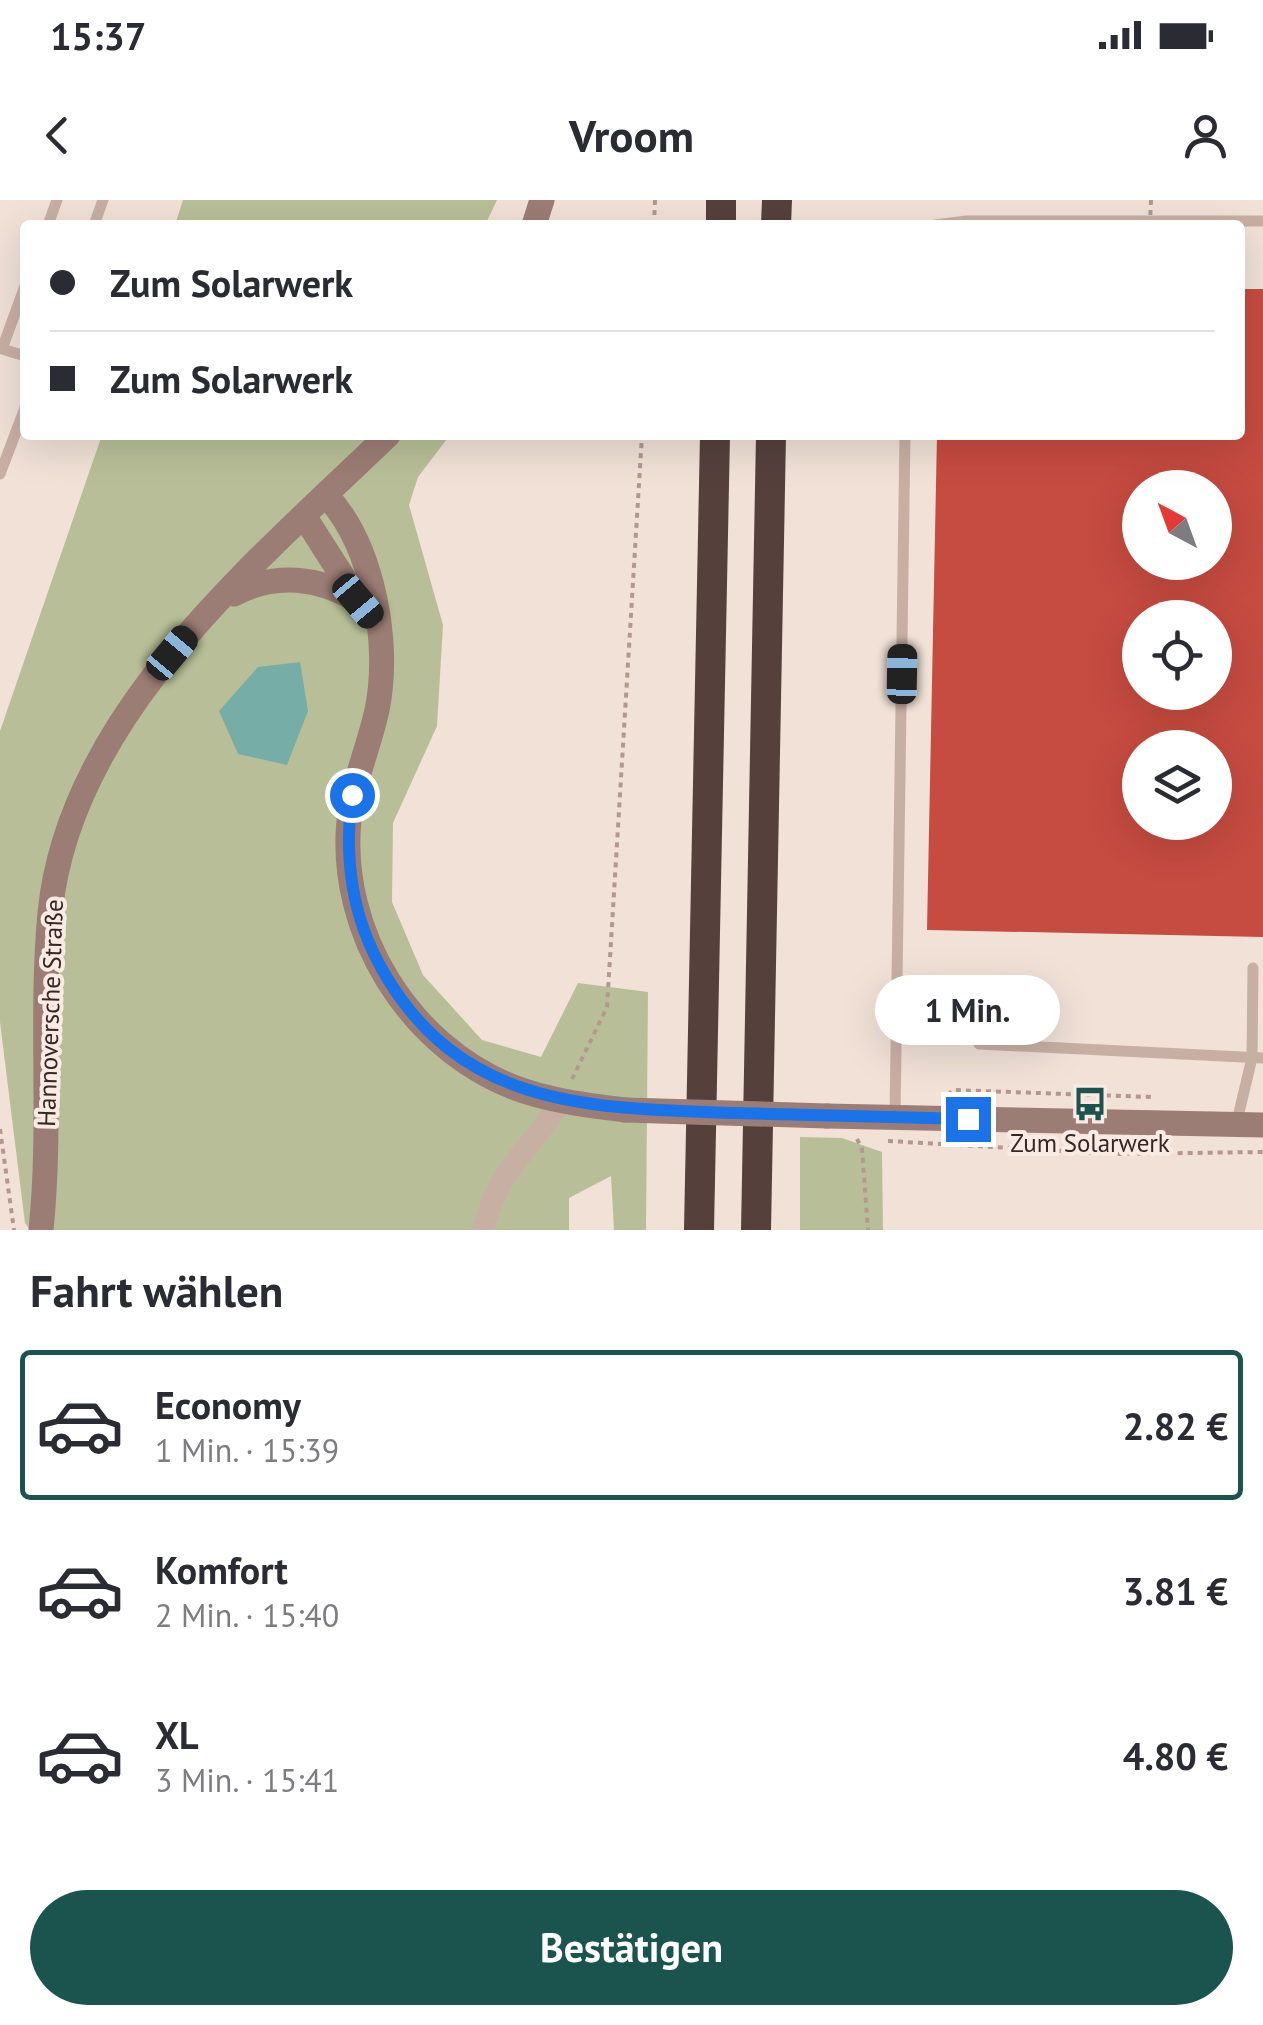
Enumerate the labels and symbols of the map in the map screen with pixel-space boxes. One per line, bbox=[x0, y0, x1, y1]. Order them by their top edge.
north arrow bbox=[1122, 470, 1232, 580]
car bbox=[327, 568, 389, 634]
car bbox=[141, 620, 203, 686]
car bbox=[886, 644, 918, 704]
route start bbox=[330, 773, 375, 818]
street label: Hannoversche Straße bbox=[30, 899, 70, 1127]
callout: 1 Min. bbox=[876, 974, 1060, 1044]
bus stop icon: Zum Solarwerk bbox=[1071, 1085, 1109, 1123]
route end bbox=[946, 1097, 991, 1142]
place label: Zum Solarwerk bbox=[1010, 1127, 1170, 1159]

